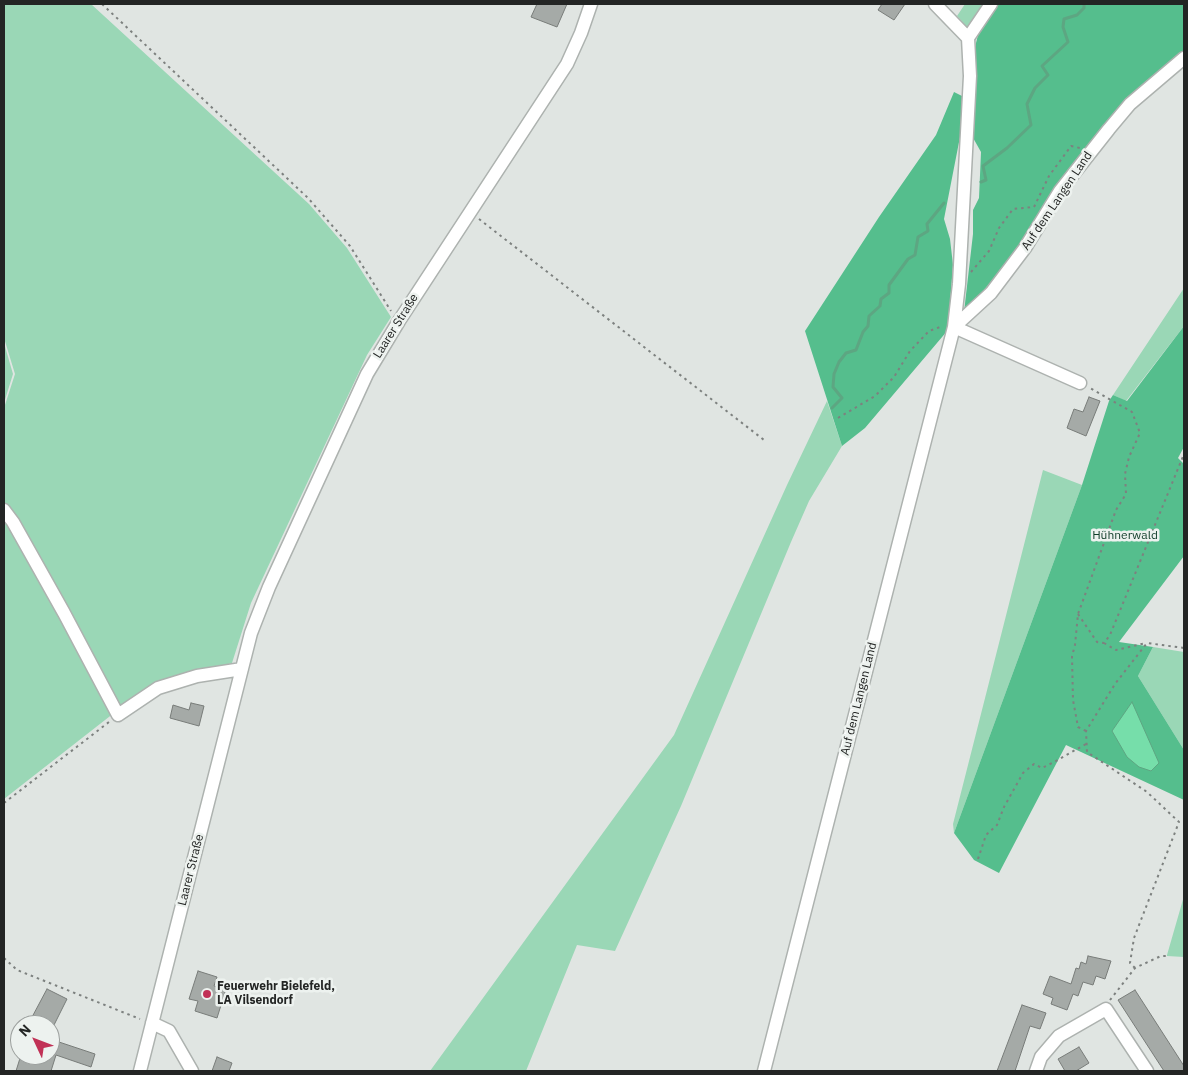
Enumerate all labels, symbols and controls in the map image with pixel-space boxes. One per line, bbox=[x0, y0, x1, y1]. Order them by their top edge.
street label: Auf dem Langen Land bbox=[1019, 149, 1095, 253]
street label: Laarer Straße bbox=[370, 291, 422, 361]
park label: Hühnerwald bbox=[1092, 529, 1158, 543]
street label: Auf dem Langen Land bbox=[838, 641, 880, 757]
street label: Laarer Straße bbox=[175, 833, 207, 907]
place label: Feuerwehr Bielefeld, LA Vilsendorf bbox=[217, 980, 335, 1008]
marker: Feuerwehr Bielefeld, LA Vilsendorf bbox=[201, 988, 213, 1000]
north arrow bbox=[10, 1015, 60, 1065]
text: N bbox=[15, 1021, 35, 1040]

